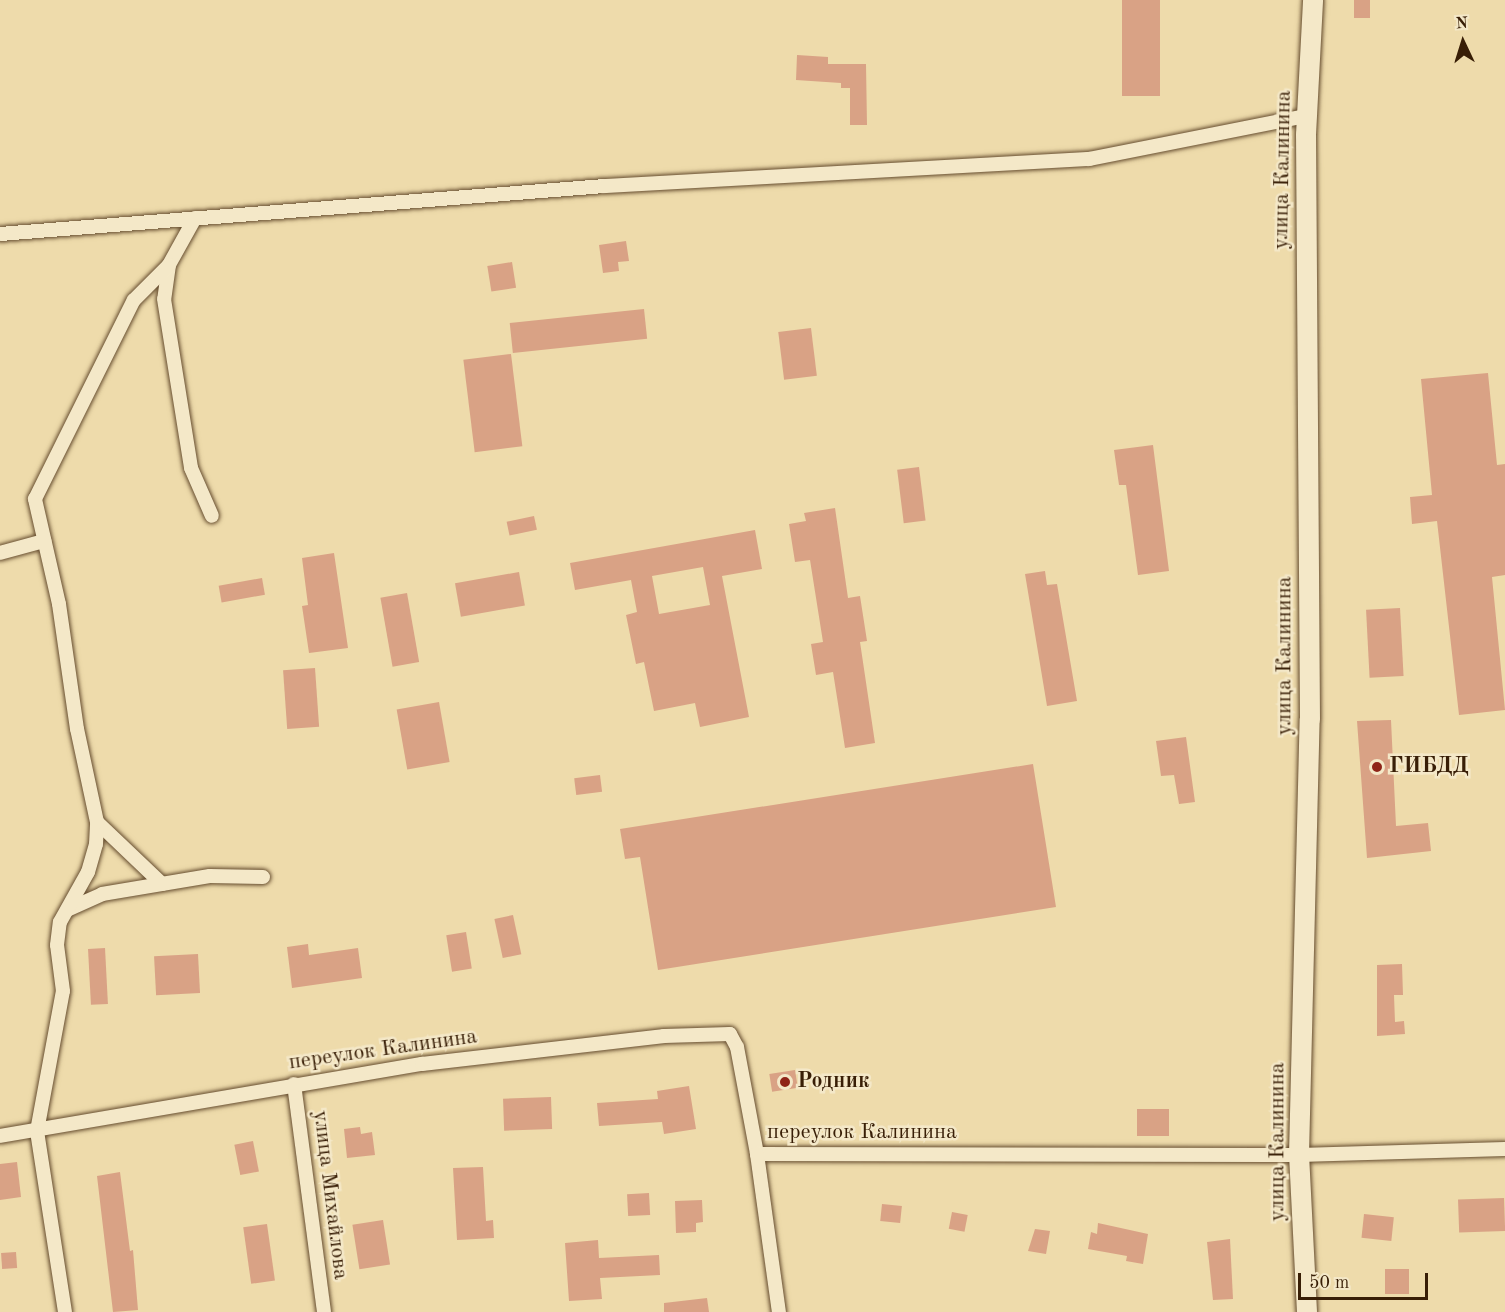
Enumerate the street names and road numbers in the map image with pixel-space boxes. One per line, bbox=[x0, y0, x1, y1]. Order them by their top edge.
street label: улица Калинина bbox=[1268, 90, 1298, 250]
street label: улица Калинина bbox=[1272, 576, 1298, 736]
street label: переулок Калинина bbox=[287, 1024, 479, 1076]
street label: улица Калинина bbox=[1265, 1062, 1291, 1222]
street label: улица Михайлова bbox=[307, 1109, 353, 1281]
street label: переулок Калинина bbox=[767, 1120, 957, 1146]

